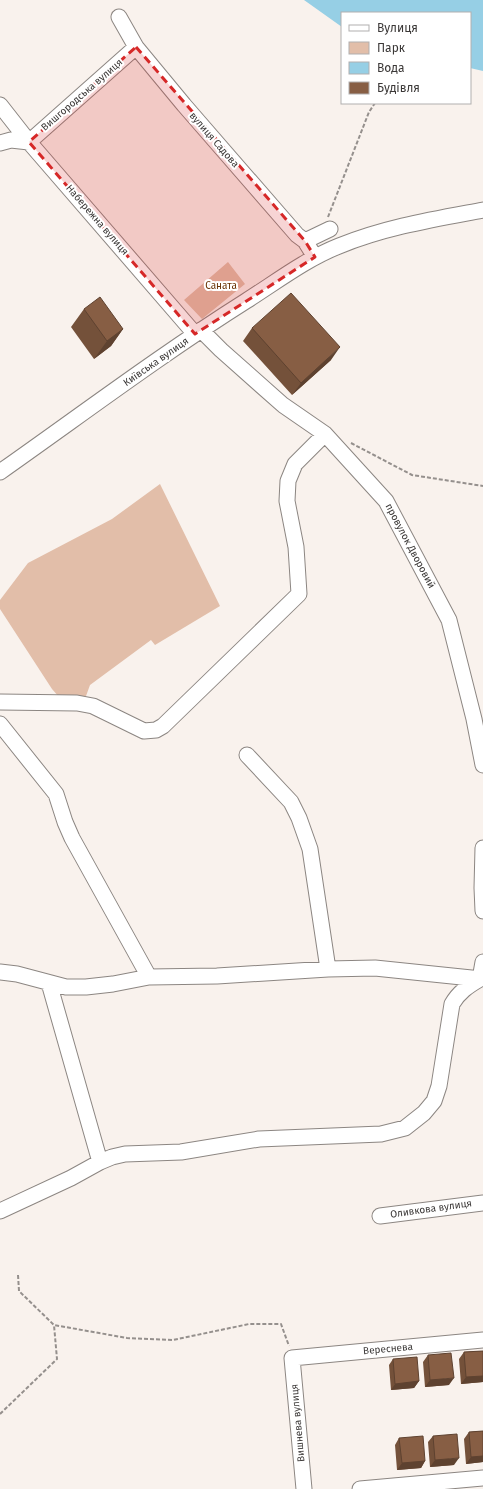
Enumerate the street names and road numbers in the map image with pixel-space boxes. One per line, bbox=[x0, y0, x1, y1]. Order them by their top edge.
street label: Вишгородська вулиця bbox=[39, 56, 125, 134]
street label: вулиця Садова bbox=[187, 110, 241, 170]
street label: Набережна вулиця bbox=[63, 182, 131, 258]
street label: Київська вулиця bbox=[121, 334, 191, 389]
street label: провулок Дворовий bbox=[383, 502, 437, 590]
street label: Оливкова вулиця bbox=[389, 1197, 473, 1221]
street label: Вереснева bbox=[363, 1341, 413, 1357]
street label: Вишнева вулиця bbox=[289, 1383, 307, 1463]

